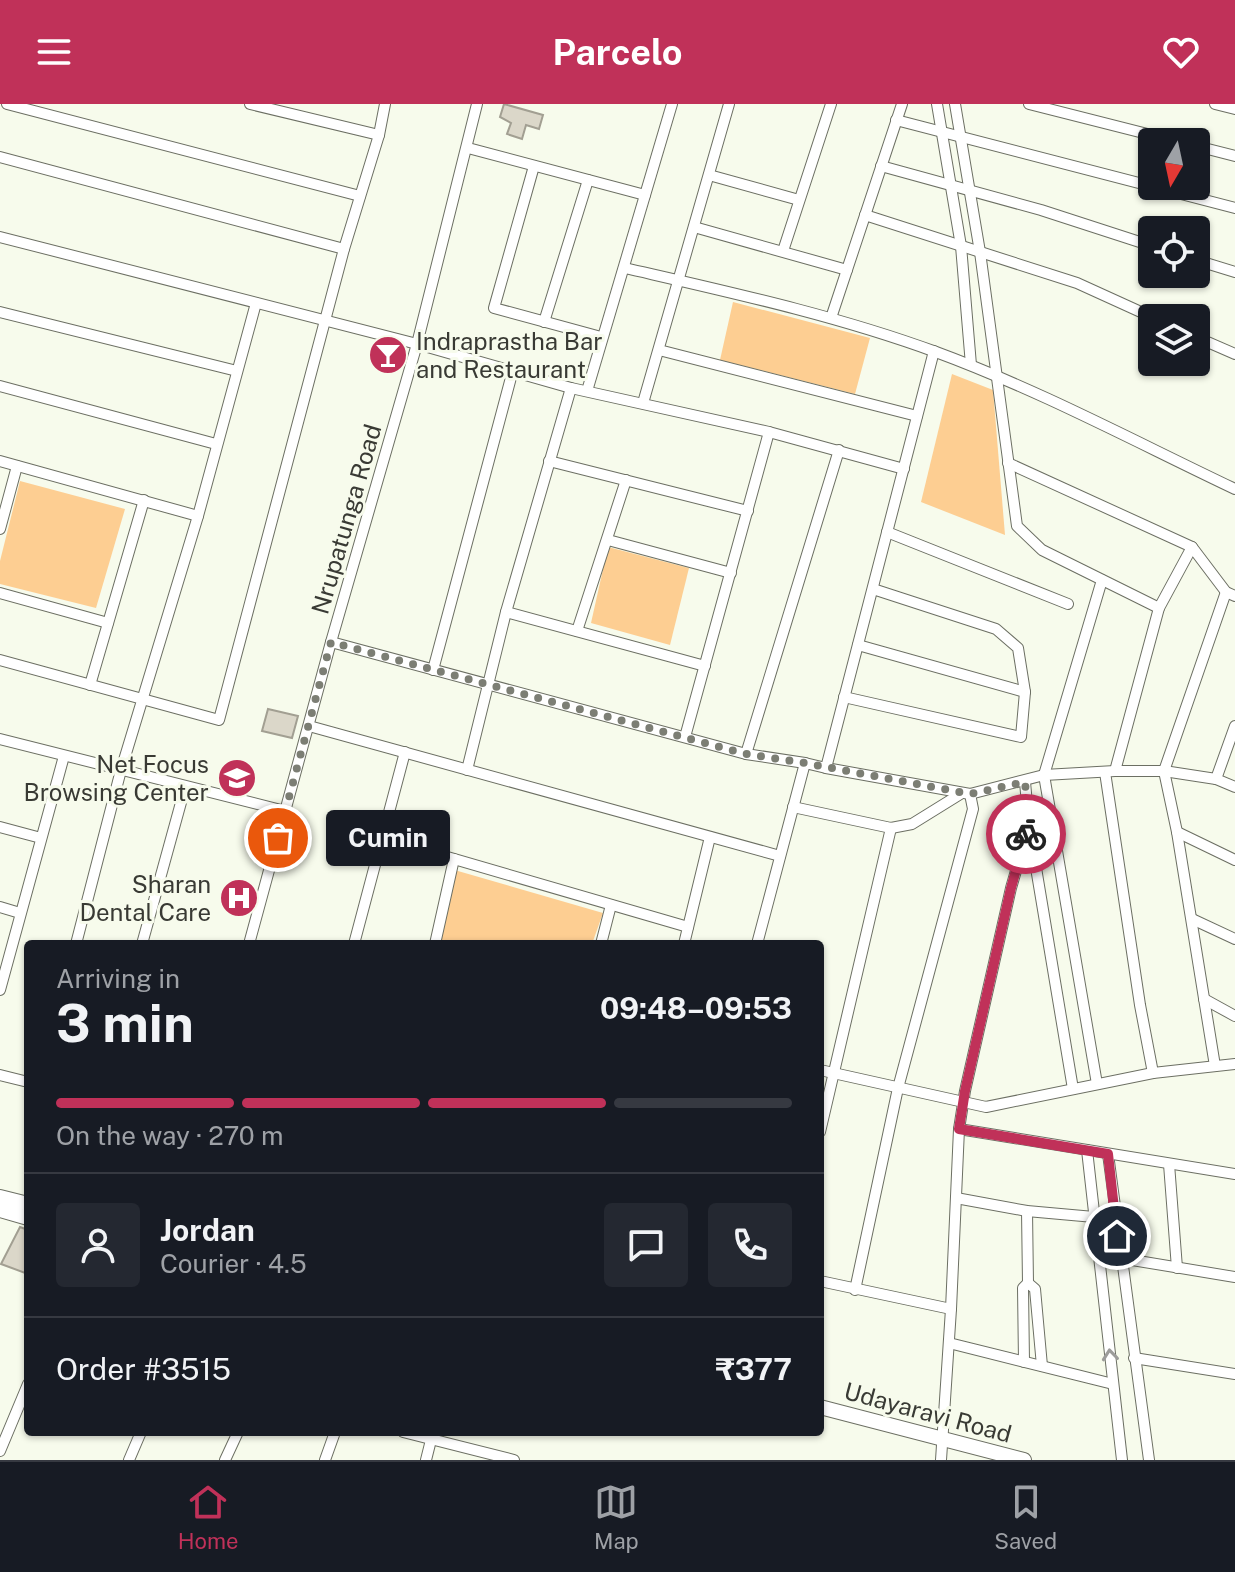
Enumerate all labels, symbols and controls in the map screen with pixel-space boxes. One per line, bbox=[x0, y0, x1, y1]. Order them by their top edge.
icon: menu bbox=[32, 30, 76, 74]
icon: heart bbox=[1159, 30, 1203, 74]
text: Parcelo bbox=[552, 31, 683, 73]
north arrow bbox=[1138, 128, 1210, 200]
map controls bbox=[1138, 128, 1210, 376]
button: locate bbox=[1138, 216, 1210, 288]
button: layers bbox=[1138, 304, 1210, 376]
place label: Indraprastha Bar and Restaurant bbox=[416, 327, 603, 383]
bar icon: Indraprastha Bar and Restaurant bbox=[367, 334, 409, 376]
street label: Nrupatunga Road bbox=[306, 421, 386, 617]
place label: Net Focus Browsing Center bbox=[24, 750, 209, 806]
school or university icon: Net Focus Browsing Center bbox=[216, 757, 258, 799]
courier bbox=[986, 794, 1066, 874]
pin bbox=[244, 804, 312, 872]
callout: Cumin bbox=[326, 810, 450, 866]
icon: bike bbox=[1004, 812, 1048, 856]
icon: bag bbox=[256, 816, 300, 860]
text: Cumin bbox=[348, 822, 428, 853]
place label: Sharan Dental Care bbox=[79, 870, 211, 926]
hospital icon: Sharan Dental Care bbox=[218, 877, 260, 919]
text: Arriving in bbox=[56, 963, 180, 994]
text: 09:48–09:53 bbox=[600, 990, 792, 1026]
text: 3 min bbox=[56, 993, 194, 1054]
text: On the way · 270 m bbox=[56, 1120, 284, 1151]
pin bbox=[1083, 1202, 1151, 1270]
button: person bbox=[56, 1203, 140, 1287]
button: chat bbox=[604, 1203, 688, 1287]
button: phone bbox=[708, 1203, 792, 1287]
text: Jordan bbox=[160, 1212, 255, 1248]
icon: home bbox=[1095, 1214, 1139, 1258]
text: Courier · 4.5 bbox=[160, 1248, 307, 1279]
one-way arrow bbox=[1101, 1348, 1118, 1361]
text: Order #3515 bbox=[56, 1351, 231, 1387]
text: ₹377 bbox=[716, 1351, 792, 1387]
street label: Udayaravi Road bbox=[841, 1376, 1015, 1448]
tab: Home bbox=[178, 1480, 238, 1554]
tab: Map bbox=[594, 1480, 639, 1554]
tab: Saved bbox=[994, 1480, 1057, 1554]

